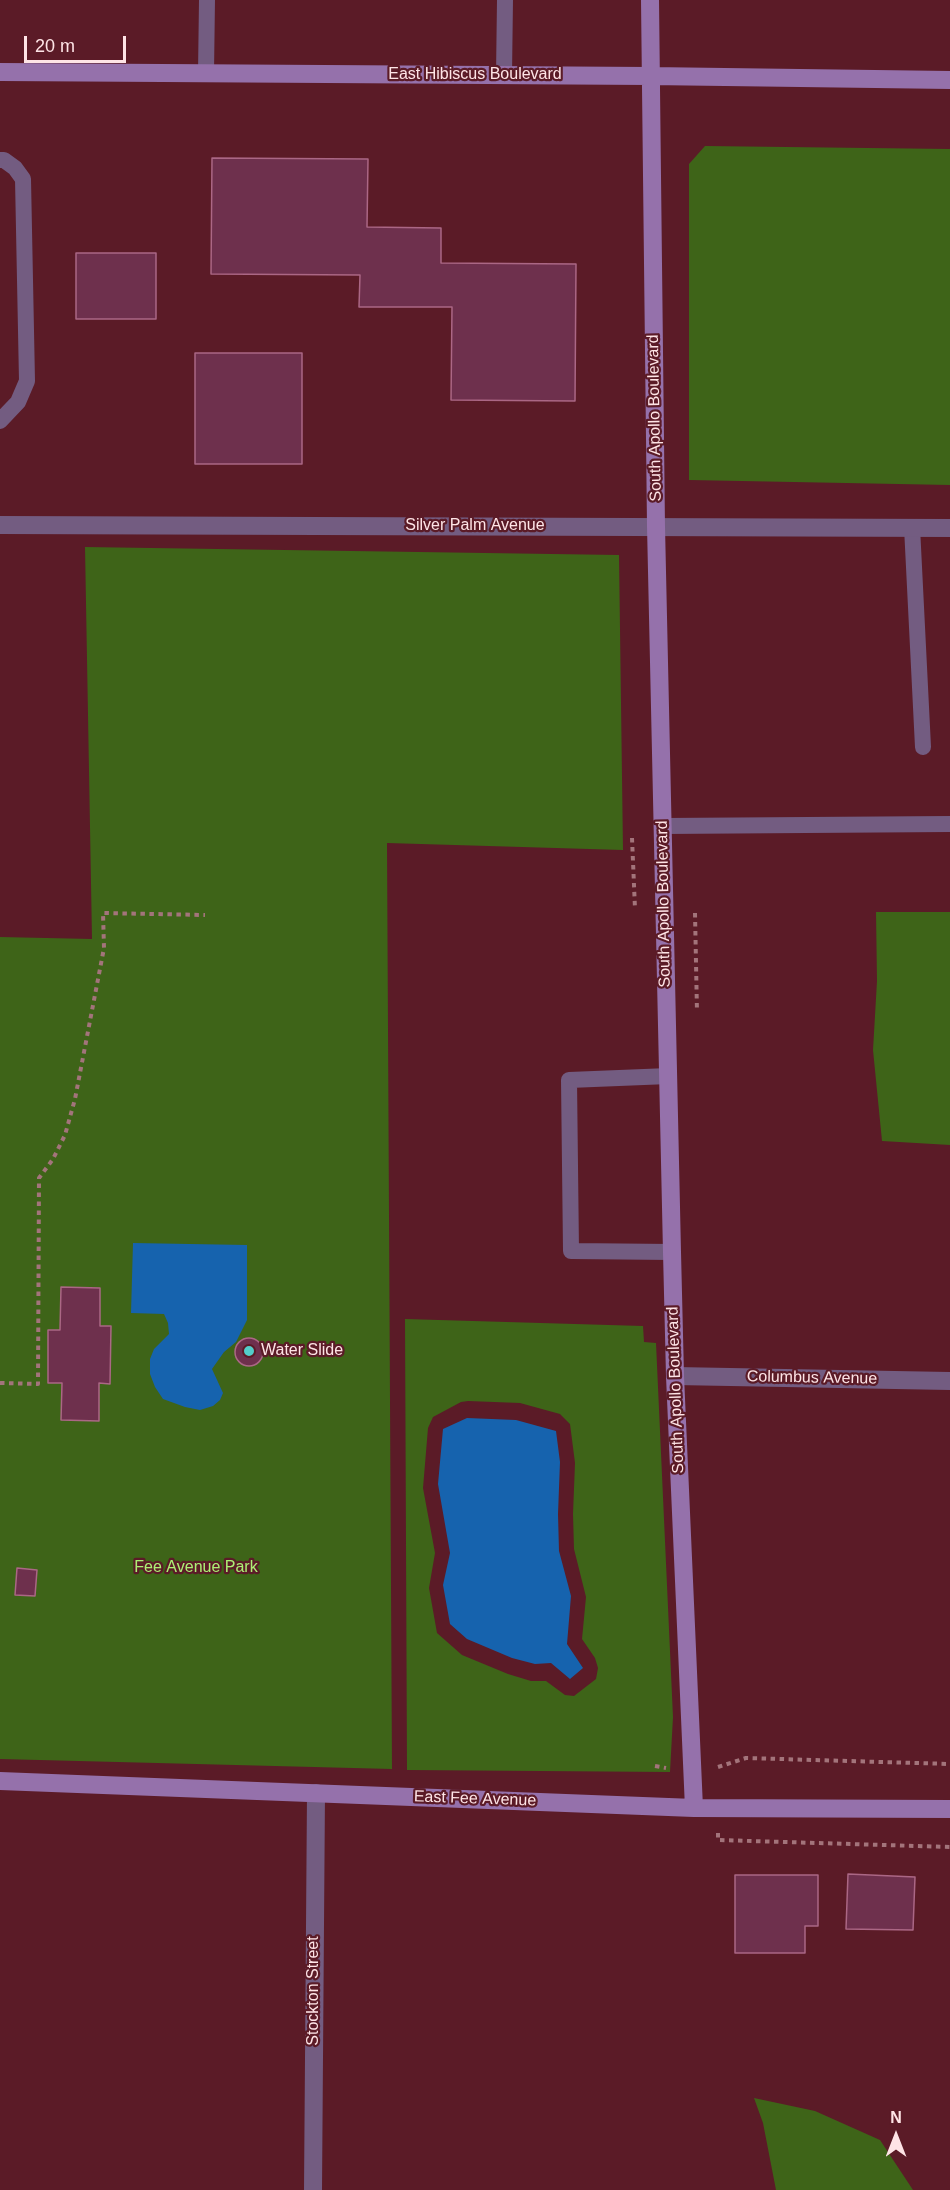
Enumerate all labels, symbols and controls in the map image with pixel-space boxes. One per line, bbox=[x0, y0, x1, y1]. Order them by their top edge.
scale bar bbox=[27, 24, 129, 62]
text: 20 m bbox=[35, 36, 75, 56]
street label: East Hibiscus Boulevard bbox=[388, 65, 562, 85]
street label: South Apollo Boulevard bbox=[644, 334, 666, 502]
street label: Silver Palm Avenue bbox=[405, 516, 545, 536]
street label: South Apollo Boulevard bbox=[653, 820, 675, 988]
street label: South Apollo Boulevard bbox=[663, 1306, 689, 1474]
place label: Water Slide bbox=[261, 1341, 343, 1361]
marker: Water Slide bbox=[242, 1344, 256, 1358]
street label: Columbus Avenue bbox=[747, 1367, 877, 1389]
park label: Fee Avenue Park bbox=[134, 1558, 258, 1578]
street label: East Fee Avenue bbox=[413, 1787, 537, 1811]
street label: Stockton Street bbox=[304, 1936, 324, 2046]
north arrow bbox=[866, 2106, 926, 2166]
text: N bbox=[890, 2109, 902, 2126]

